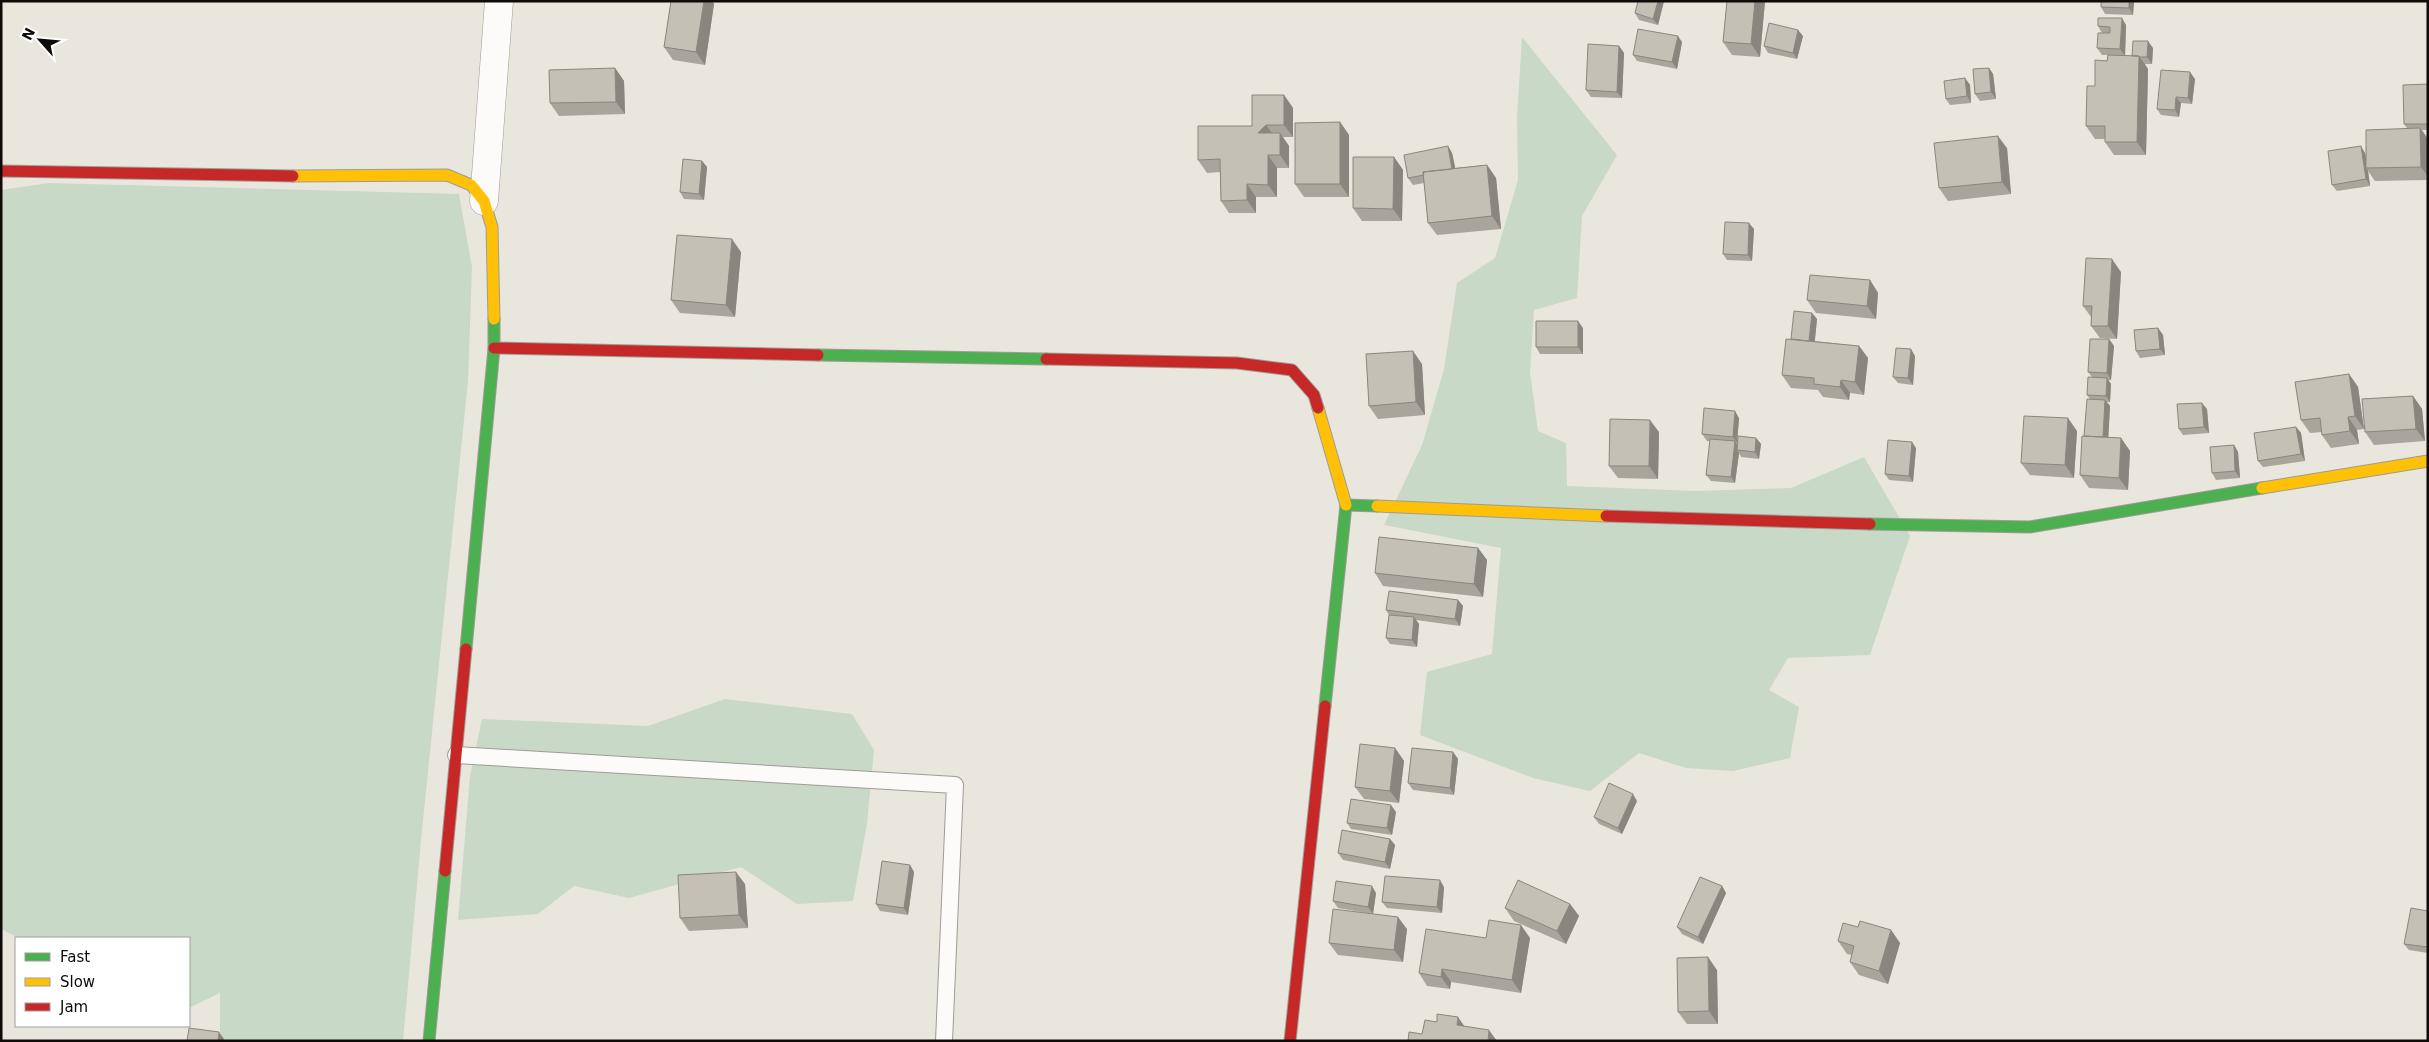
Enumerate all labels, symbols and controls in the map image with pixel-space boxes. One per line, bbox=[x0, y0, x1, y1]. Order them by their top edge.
north arrow bbox=[15, 15, 65, 65]
text: N bbox=[19, 25, 38, 43]
legend bbox=[15, 937, 190, 1027]
text: Fast bbox=[60, 948, 90, 966]
text: Slow bbox=[60, 973, 95, 991]
text: Jam bbox=[59, 998, 88, 1016]

